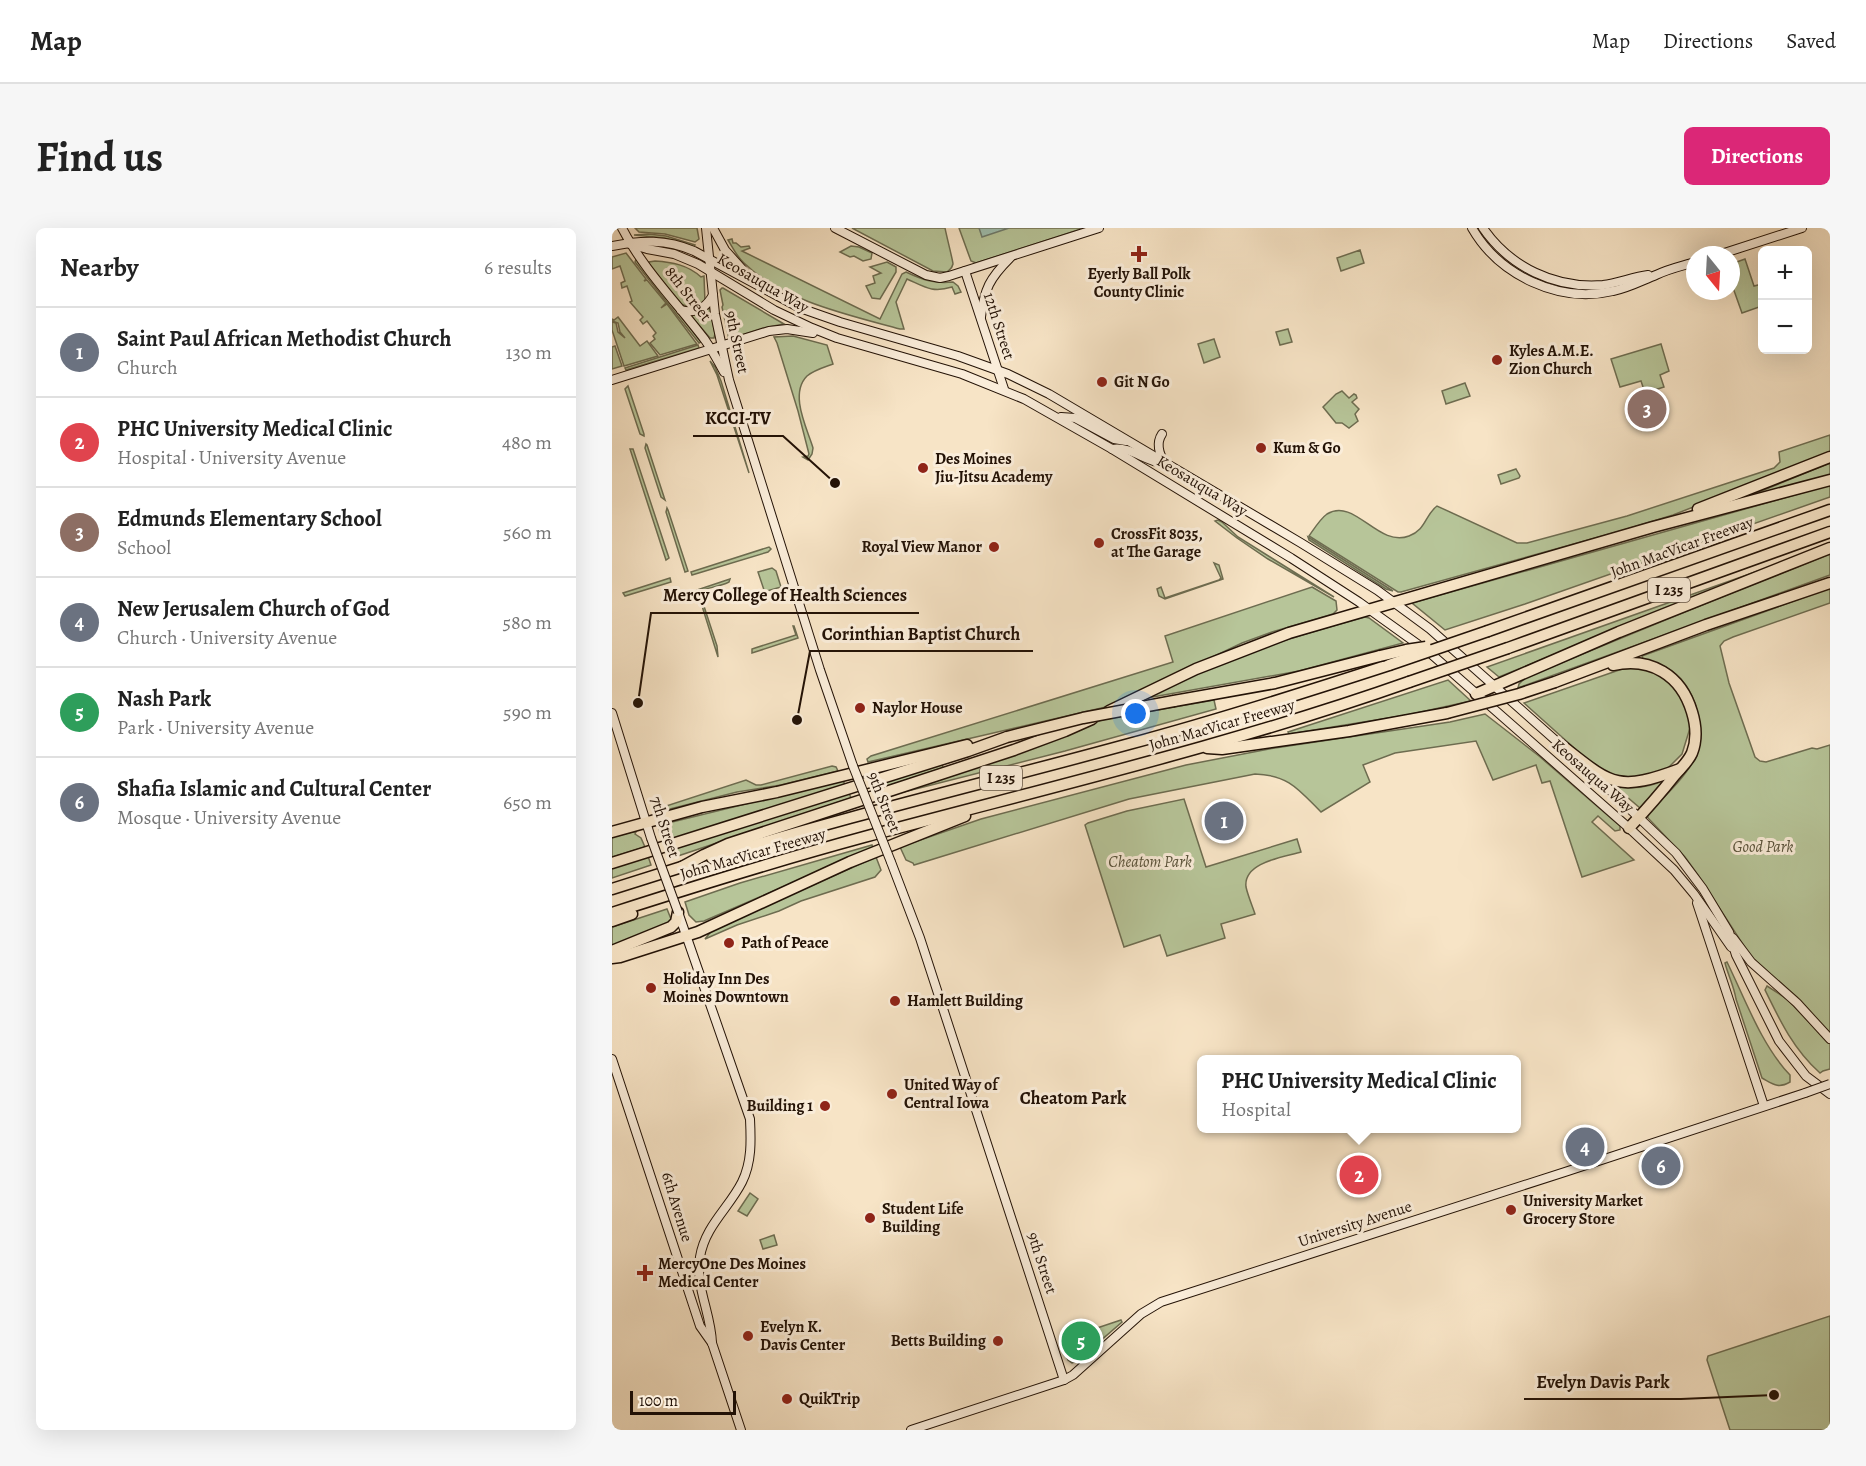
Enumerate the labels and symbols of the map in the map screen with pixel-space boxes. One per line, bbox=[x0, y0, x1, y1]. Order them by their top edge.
marker: Eyerly Ball Polk County Clinic bbox=[1130, 245, 1148, 263]
north arrow bbox=[1686, 246, 1740, 300]
street label: Keosauqua Way bbox=[713, 248, 814, 319]
street label: 8th Street bbox=[660, 262, 716, 326]
place label: Eyerly Ball Polk County Clinic bbox=[1087, 263, 1191, 303]
street label: 12th Street bbox=[978, 290, 1020, 362]
street label: 9th Street bbox=[720, 309, 754, 375]
place label: Kyles A.M.E. Zion Church bbox=[1509, 340, 1594, 380]
marker: Kyles A.M.E. Zion Church bbox=[1490, 353, 1504, 367]
place label: Git N Go bbox=[1114, 371, 1170, 393]
marker: Git N Go bbox=[1095, 375, 1109, 389]
pin: 3 bbox=[1628, 386, 1666, 432]
callout: KCCI-TV bbox=[693, 400, 783, 436]
text: KCCI-TV bbox=[705, 406, 772, 430]
place label: Kum & Go bbox=[1273, 437, 1341, 459]
marker: Kum & Go bbox=[1254, 441, 1268, 455]
place label: Des Moines Jiu-Jitsu Academy bbox=[935, 448, 1053, 488]
street label: Keosauqua Way bbox=[1152, 450, 1252, 522]
marker: Des Moines Jiu-Jitsu Academy bbox=[916, 461, 930, 475]
street label: John MacVicar Freeway bbox=[1608, 511, 1757, 583]
place label: CrossFit 8035, at The Garage bbox=[1111, 523, 1203, 563]
place label: Royal View Manor bbox=[862, 536, 982, 558]
marker: CrossFit 8035, at The Garage bbox=[1092, 536, 1106, 550]
marker: Royal View Manor bbox=[987, 540, 1001, 554]
callout: Mercy College of Health Sciences bbox=[651, 577, 919, 613]
road number: I 235 bbox=[1648, 578, 1690, 602]
text: Mercy College of Health Sciences bbox=[663, 583, 907, 607]
callout: Corinthian Baptist Church bbox=[810, 615, 1033, 651]
text: Corinthian Baptist Church bbox=[822, 622, 1021, 646]
street label: John MacVicar Freeway bbox=[1147, 693, 1298, 756]
place label: Naylor House bbox=[872, 697, 963, 719]
your location bbox=[1121, 699, 1150, 728]
marker: Naylor House bbox=[853, 701, 867, 715]
street label: Keosauqua Way bbox=[1547, 734, 1640, 819]
road number: I 235 bbox=[980, 766, 1022, 790]
street label: 9th Street bbox=[862, 768, 906, 836]
street label: 7th Street bbox=[645, 794, 685, 860]
pin: 1 bbox=[1204, 798, 1244, 844]
street label: John MacVicar Freeway bbox=[678, 822, 829, 885]
park label: Good Park bbox=[1733, 836, 1793, 858]
park label: Cheatom Park bbox=[1108, 851, 1192, 873]
place label: Path of Peace bbox=[741, 932, 829, 954]
marker: Path of Peace bbox=[722, 936, 736, 950]
place label: Holiday Inn Des Moines Downtown bbox=[663, 968, 789, 1008]
marker: Holiday Inn Des Moines Downtown bbox=[644, 981, 658, 995]
place label: Hamlett Building bbox=[907, 990, 1024, 1012]
marker: Hamlett Building bbox=[888, 994, 902, 1008]
place label: United Way of Central Iowa bbox=[904, 1074, 1000, 1114]
district label: Cheatom Park bbox=[1020, 1086, 1127, 1110]
marker: United Way of Central Iowa bbox=[885, 1087, 899, 1101]
place label: Building 1 bbox=[746, 1095, 813, 1117]
marker: Building 1 bbox=[818, 1099, 832, 1113]
pin: 4 bbox=[1566, 1124, 1604, 1170]
pin: 6 bbox=[1642, 1144, 1680, 1188]
pin: 2 bbox=[1340, 1152, 1378, 1198]
street label: 6th Avenue bbox=[656, 1169, 698, 1245]
place label: University Market Grocery Store bbox=[1523, 1190, 1644, 1230]
street label: University Avenue bbox=[1295, 1195, 1415, 1253]
place label: Student Life Building bbox=[882, 1198, 964, 1238]
marker: University Market Grocery Store bbox=[1504, 1203, 1518, 1217]
marker: Student Life Building bbox=[863, 1211, 877, 1225]
street label: 9th Street bbox=[1022, 1229, 1062, 1297]
place label: MercyOne Des Moines Medical Center bbox=[658, 1253, 806, 1293]
marker: MercyOne Des Moines Medical Center bbox=[636, 1264, 654, 1282]
place label: Evelyn K. Davis Center bbox=[760, 1316, 846, 1356]
pin: 5 bbox=[1062, 1318, 1100, 1364]
marker: Evelyn K. Davis Center bbox=[741, 1329, 755, 1343]
place label: Betts Building bbox=[891, 1330, 987, 1352]
marker: Betts Building bbox=[991, 1334, 1005, 1348]
callout: Evelyn Davis Park bbox=[1524, 1363, 1681, 1399]
text: Evelyn Davis Park bbox=[1536, 1370, 1670, 1394]
scale bar bbox=[630, 1388, 736, 1416]
place label: QuikTrip bbox=[799, 1388, 860, 1410]
marker: QuikTrip bbox=[780, 1392, 794, 1406]

